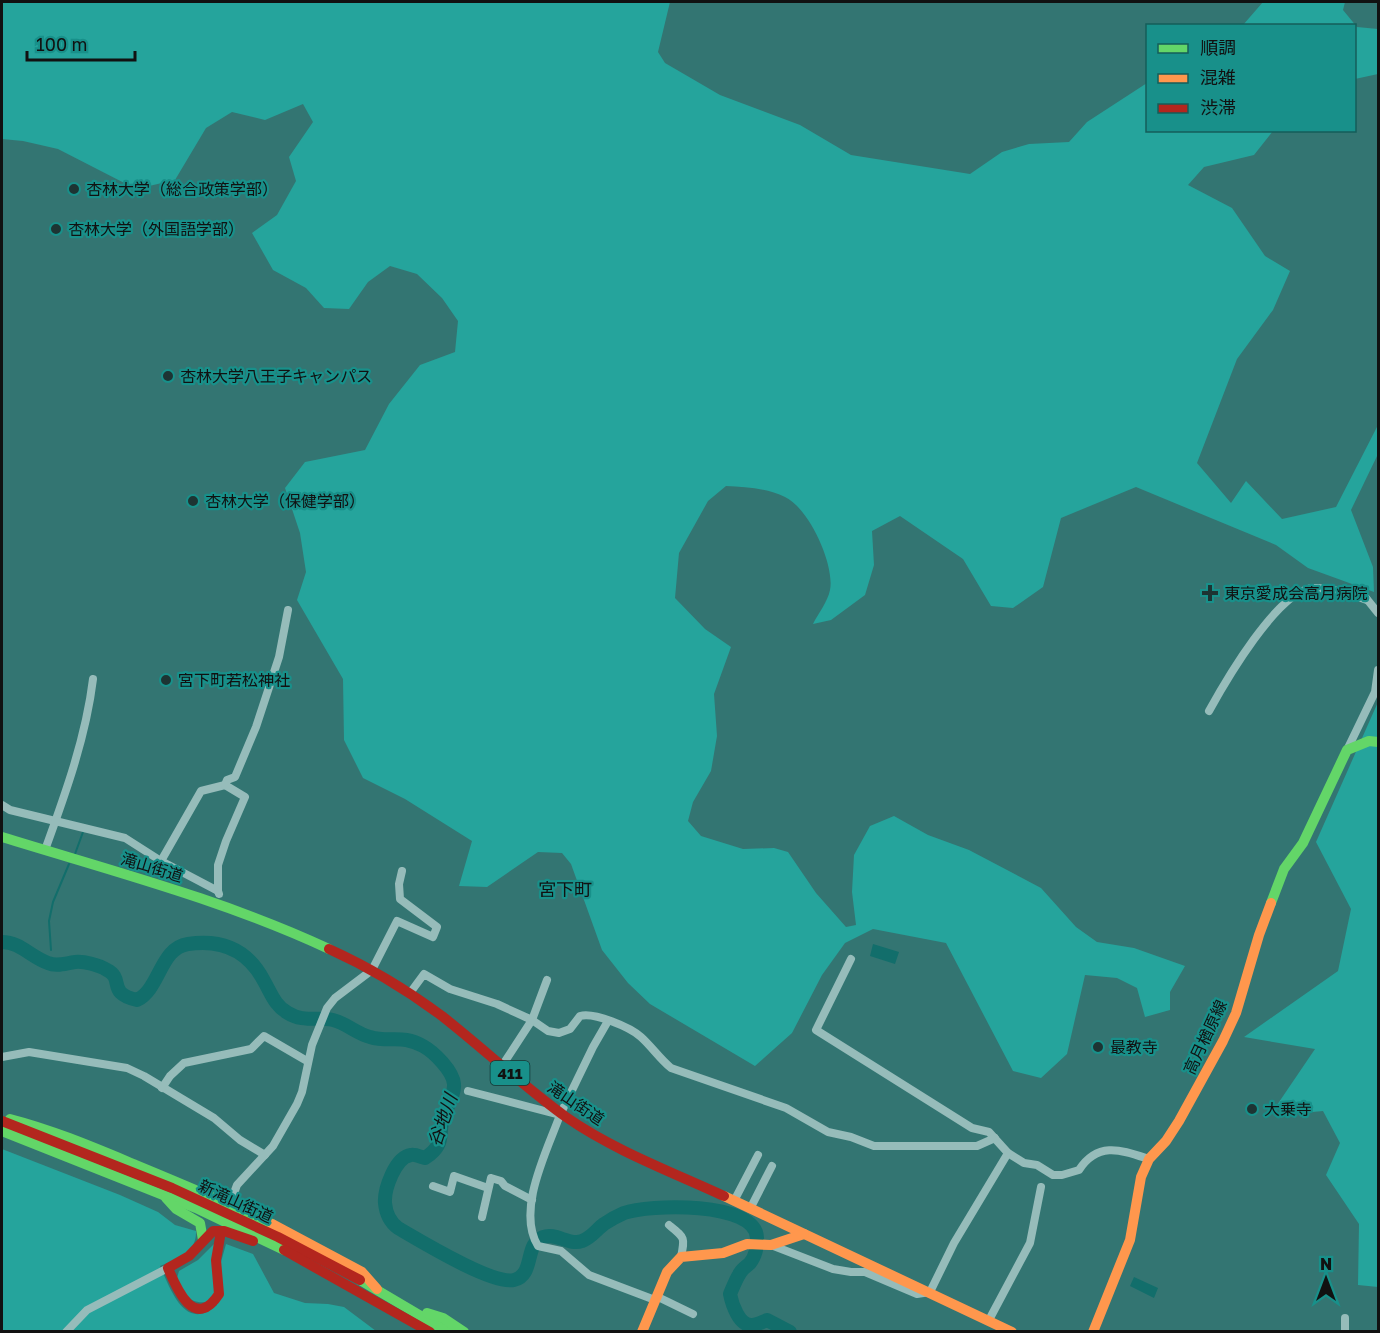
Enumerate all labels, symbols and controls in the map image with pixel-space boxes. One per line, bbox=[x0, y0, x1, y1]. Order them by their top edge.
scale bar bbox=[27, 24, 135, 62]
legend bbox=[1146, 24, 1356, 132]
text: 100 m bbox=[36, 33, 87, 55]
text: 順調 bbox=[1200, 36, 1236, 58]
text: 混雑 bbox=[1200, 66, 1236, 88]
text: 渋滞 bbox=[1200, 96, 1236, 118]
place label: 杏林大学（総合政策学部） bbox=[86, 179, 278, 199]
marker: 杏林大学（総合政策学部） bbox=[67, 182, 81, 196]
place label: 杏林大学（外国語学部） bbox=[68, 219, 244, 239]
marker: 杏林大学（外国語学部） bbox=[49, 222, 63, 236]
place label: 杏林大学八王子キャンパス bbox=[180, 366, 372, 386]
marker: 杏林大学八王子キャンパス bbox=[161, 369, 175, 383]
place label: 杏林大学（保健学部） bbox=[205, 491, 365, 511]
marker: 杏林大学（保健学部） bbox=[186, 494, 200, 508]
place label: 東京愛成会高月病院 bbox=[1224, 583, 1368, 603]
marker: 東京愛成会高月病院 bbox=[1201, 584, 1219, 602]
place label: 宮下町若松神社 bbox=[178, 670, 290, 690]
marker: 宮下町若松神社 bbox=[159, 673, 173, 687]
street label: 滝山街道 bbox=[118, 848, 186, 886]
district label: 宮下町 bbox=[538, 878, 592, 900]
street label: 高月楢原線 bbox=[1179, 997, 1231, 1077]
place label: 最教寺 bbox=[1110, 1037, 1158, 1057]
marker: 最教寺 bbox=[1091, 1040, 1105, 1054]
road number: 411 bbox=[490, 1061, 530, 1085]
street label: 滝山街道 bbox=[544, 1077, 608, 1129]
water label: 谷地川 bbox=[423, 1089, 462, 1149]
place label: 大乗寺 bbox=[1264, 1099, 1312, 1119]
marker: 大乗寺 bbox=[1245, 1102, 1259, 1116]
street label: 新滝山街道 bbox=[196, 1175, 276, 1227]
north arrow bbox=[1296, 1249, 1356, 1309]
text: N bbox=[1320, 1254, 1332, 1274]

